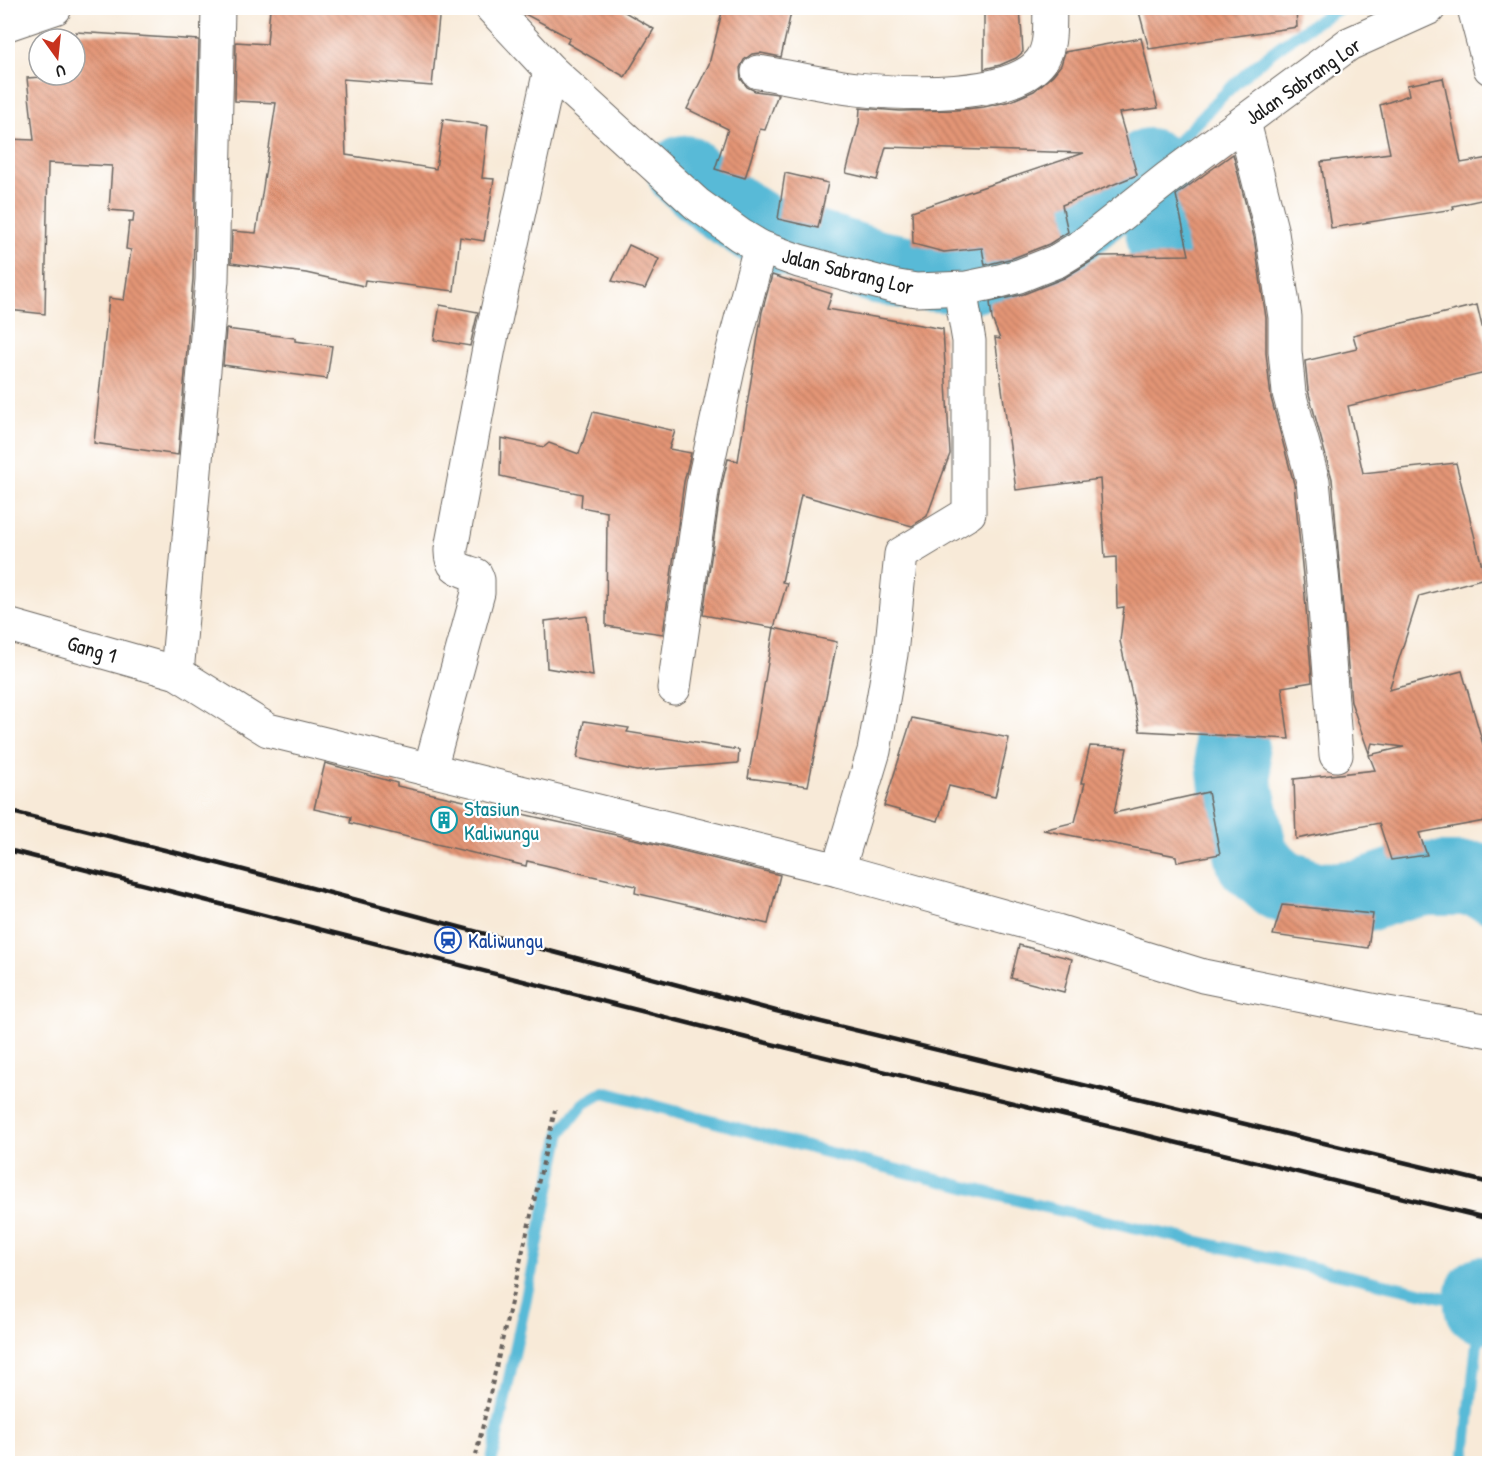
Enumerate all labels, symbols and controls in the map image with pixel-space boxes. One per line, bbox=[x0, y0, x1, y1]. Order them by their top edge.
north arrow bbox=[27, 27, 87, 87]
street label: Jalan Sabrang Lor bbox=[1239, 30, 1367, 132]
text: U bbox=[54, 60, 68, 83]
street label: Jalan Sabrang Lor bbox=[779, 241, 917, 301]
street label: Gang 1 bbox=[64, 628, 120, 670]
place label: Stasiun Kaliwungu bbox=[464, 794, 539, 847]
building icon: Stasiun Kaliwungu bbox=[429, 805, 459, 835]
station icon: Kaliwungu bbox=[433, 925, 463, 955]
place label: Kaliwungu bbox=[468, 926, 543, 955]

